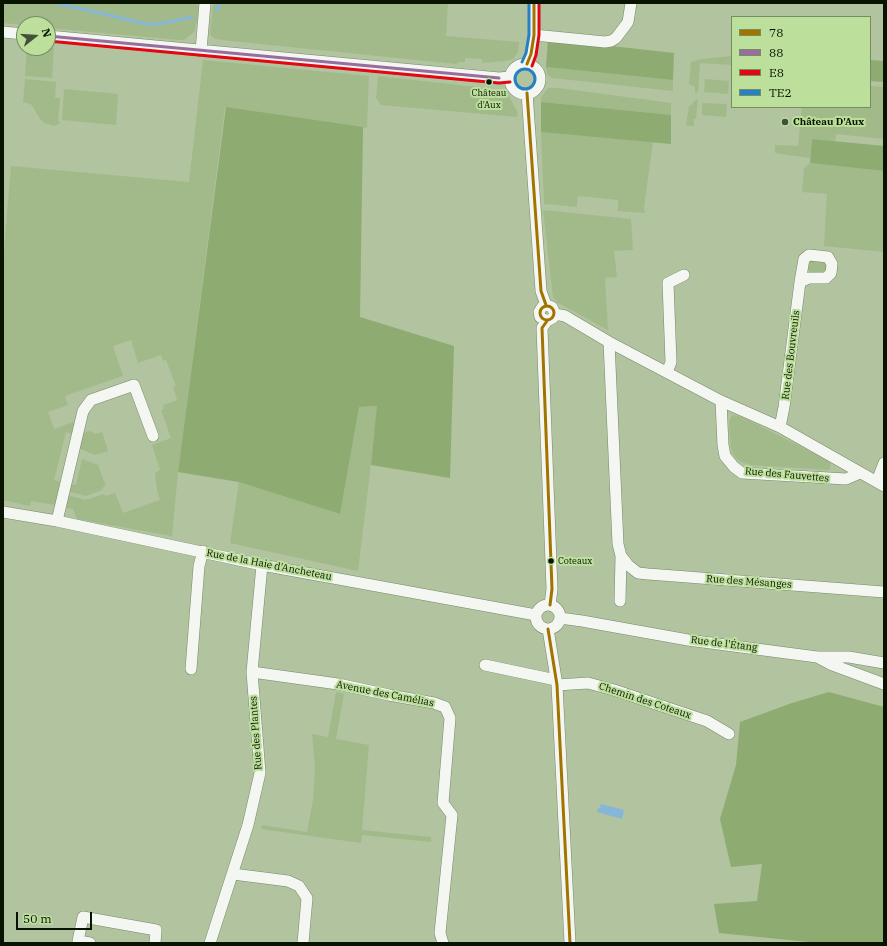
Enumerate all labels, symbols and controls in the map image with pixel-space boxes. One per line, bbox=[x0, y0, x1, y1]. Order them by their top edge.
north arrow bbox=[16, 16, 56, 56]
legend bbox=[731, 16, 871, 108]
text: 78 bbox=[769, 25, 783, 40]
text: N bbox=[39, 27, 54, 39]
text: 88 bbox=[769, 45, 783, 60]
text: E8 bbox=[769, 65, 784, 80]
marker: Château d'Aux bbox=[484, 77, 494, 87]
text: TE2 bbox=[769, 85, 792, 100]
place label: Château d'Aux bbox=[472, 88, 506, 109]
place label: Château D'Aux bbox=[793, 116, 864, 128]
marker: Château D'Aux bbox=[780, 117, 790, 127]
street label: Rue des Bouvreuils bbox=[780, 310, 802, 400]
street label: Rue des Fauvettes bbox=[744, 465, 830, 485]
street label: Rue de la Haie d'Ancheteau bbox=[205, 547, 333, 583]
marker: Coteaux bbox=[546, 556, 556, 566]
place label: Coteaux bbox=[558, 556, 592, 566]
street label: Rue des Mésanges bbox=[706, 573, 792, 591]
street label: Rue de l'Étang bbox=[690, 634, 758, 654]
street label: Avenue des Camélias bbox=[335, 679, 435, 709]
street label: Chemin des Coteaux bbox=[597, 680, 693, 722]
street label: Rue des Plantes bbox=[247, 696, 265, 770]
scale bar bbox=[18, 904, 94, 930]
text: 50 m bbox=[23, 911, 52, 926]

